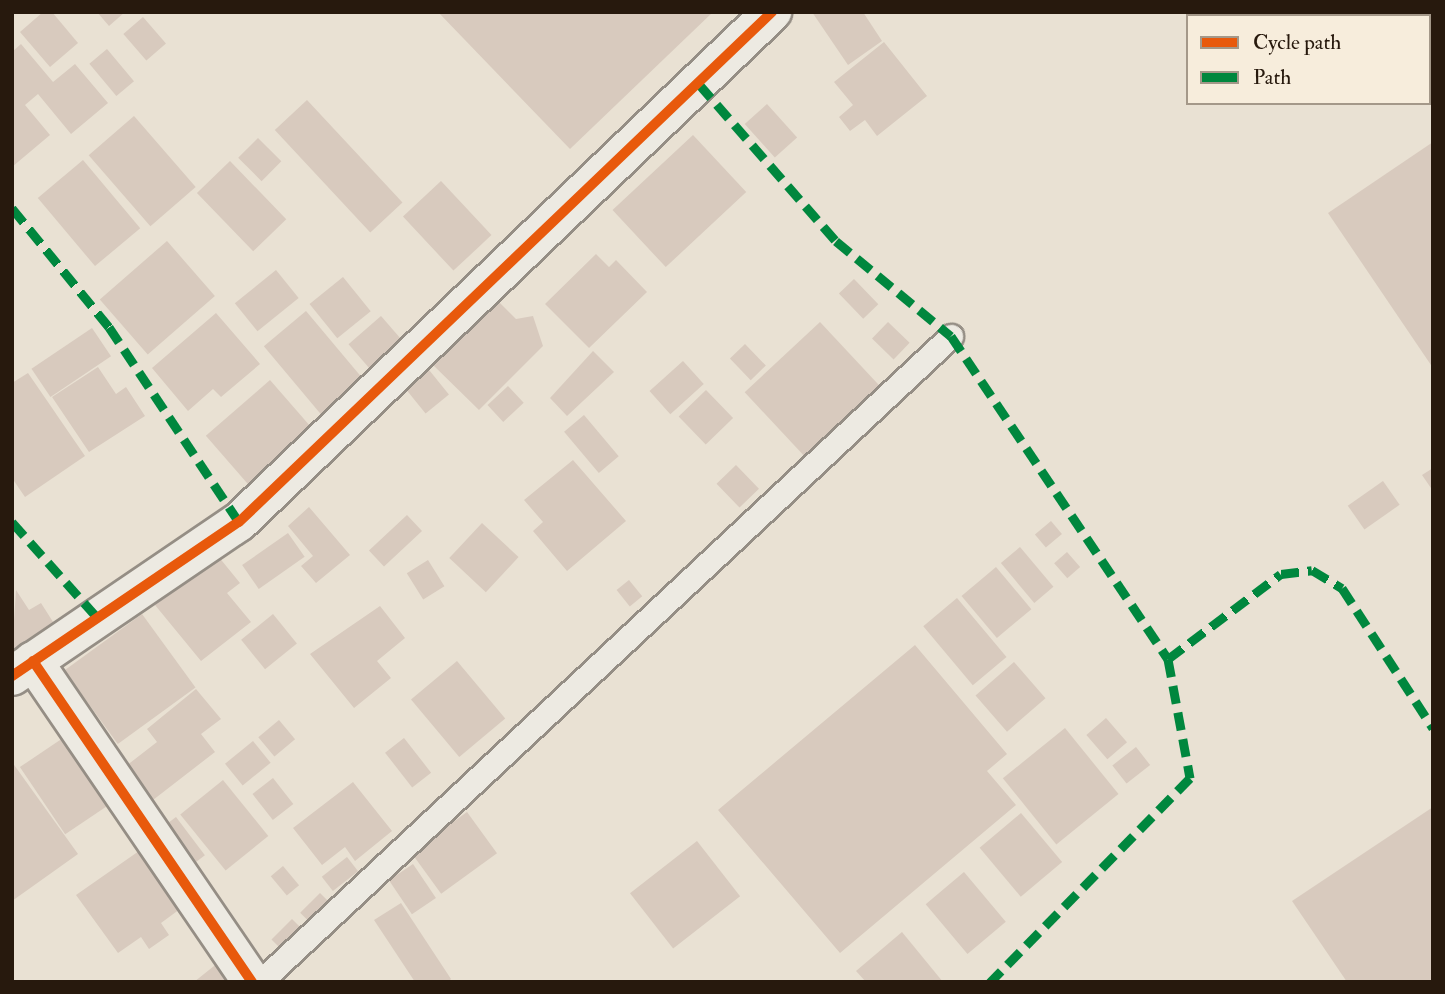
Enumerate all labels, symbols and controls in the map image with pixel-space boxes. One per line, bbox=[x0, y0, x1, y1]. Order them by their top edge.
legend bbox=[1186, 14, 1431, 105]
text: Cycle path bbox=[1253, 29, 1341, 56]
text: Path bbox=[1253, 64, 1291, 91]

